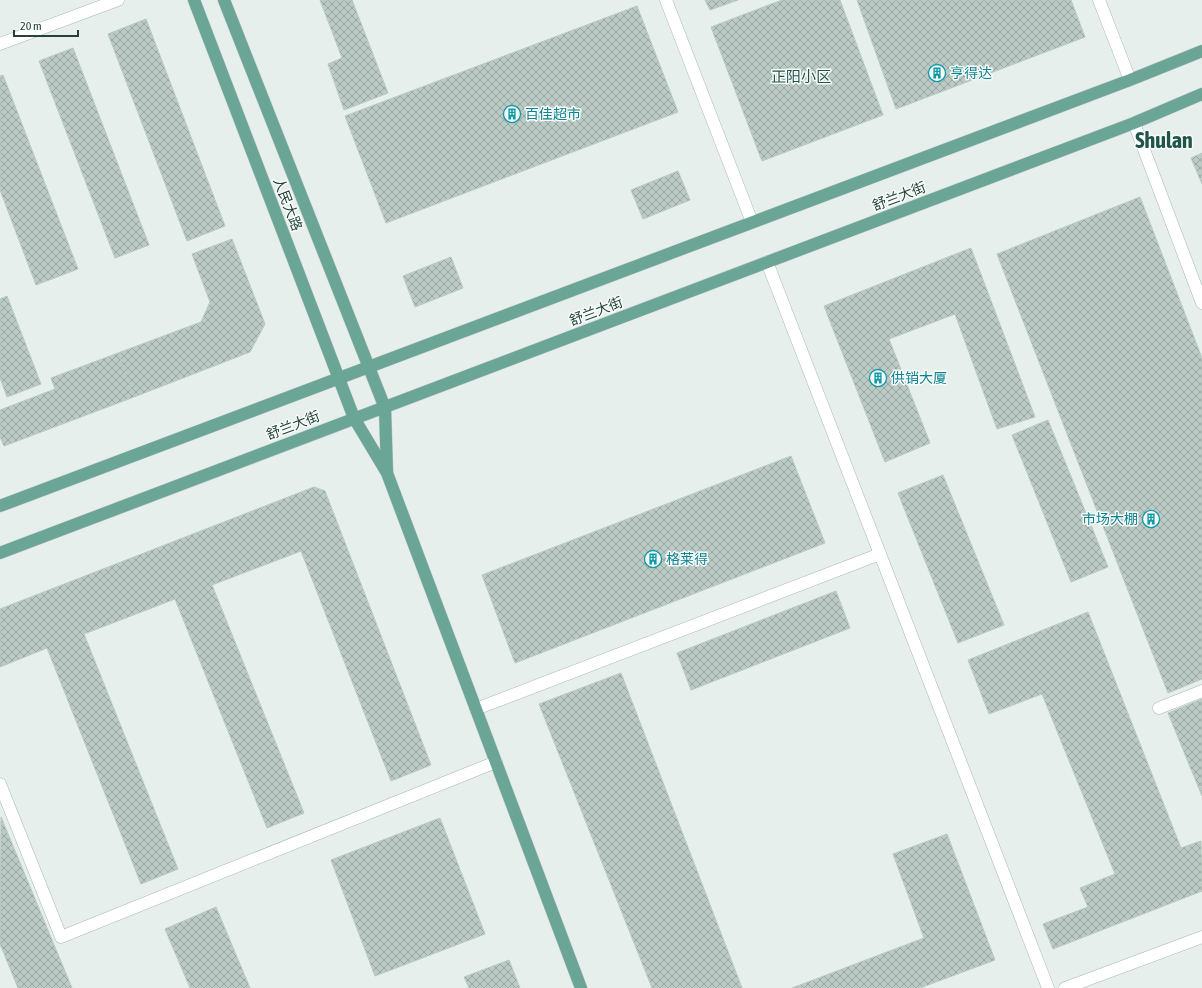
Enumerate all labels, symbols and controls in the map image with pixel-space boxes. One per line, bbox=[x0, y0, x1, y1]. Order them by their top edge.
scale bar bbox=[14, 12, 78, 38]
text: 20 m bbox=[20, 19, 42, 33]
building icon: 亨得达 bbox=[927, 63, 947, 83]
place label: 亨得达 bbox=[950, 65, 992, 81]
district label: 正阳小区 bbox=[771, 68, 831, 85]
building icon: 百佳超市 bbox=[502, 104, 522, 124]
place label: 百佳超市 bbox=[525, 106, 581, 122]
district label: Shulan bbox=[1135, 127, 1193, 153]
street label: 人民大路 bbox=[270, 175, 306, 233]
street label: 舒兰大街 bbox=[870, 178, 928, 214]
street label: 舒兰大街 bbox=[567, 293, 625, 329]
building icon: 供销大厦 bbox=[868, 368, 888, 388]
place label: 供销大厦 bbox=[891, 370, 947, 386]
street label: 舒兰大街 bbox=[264, 407, 322, 443]
building icon: 市场大棚 bbox=[1141, 509, 1161, 529]
place label: 市场大棚 bbox=[1082, 511, 1138, 527]
building icon: 格莱得 bbox=[643, 549, 663, 569]
place label: 格莱得 bbox=[666, 551, 708, 567]

